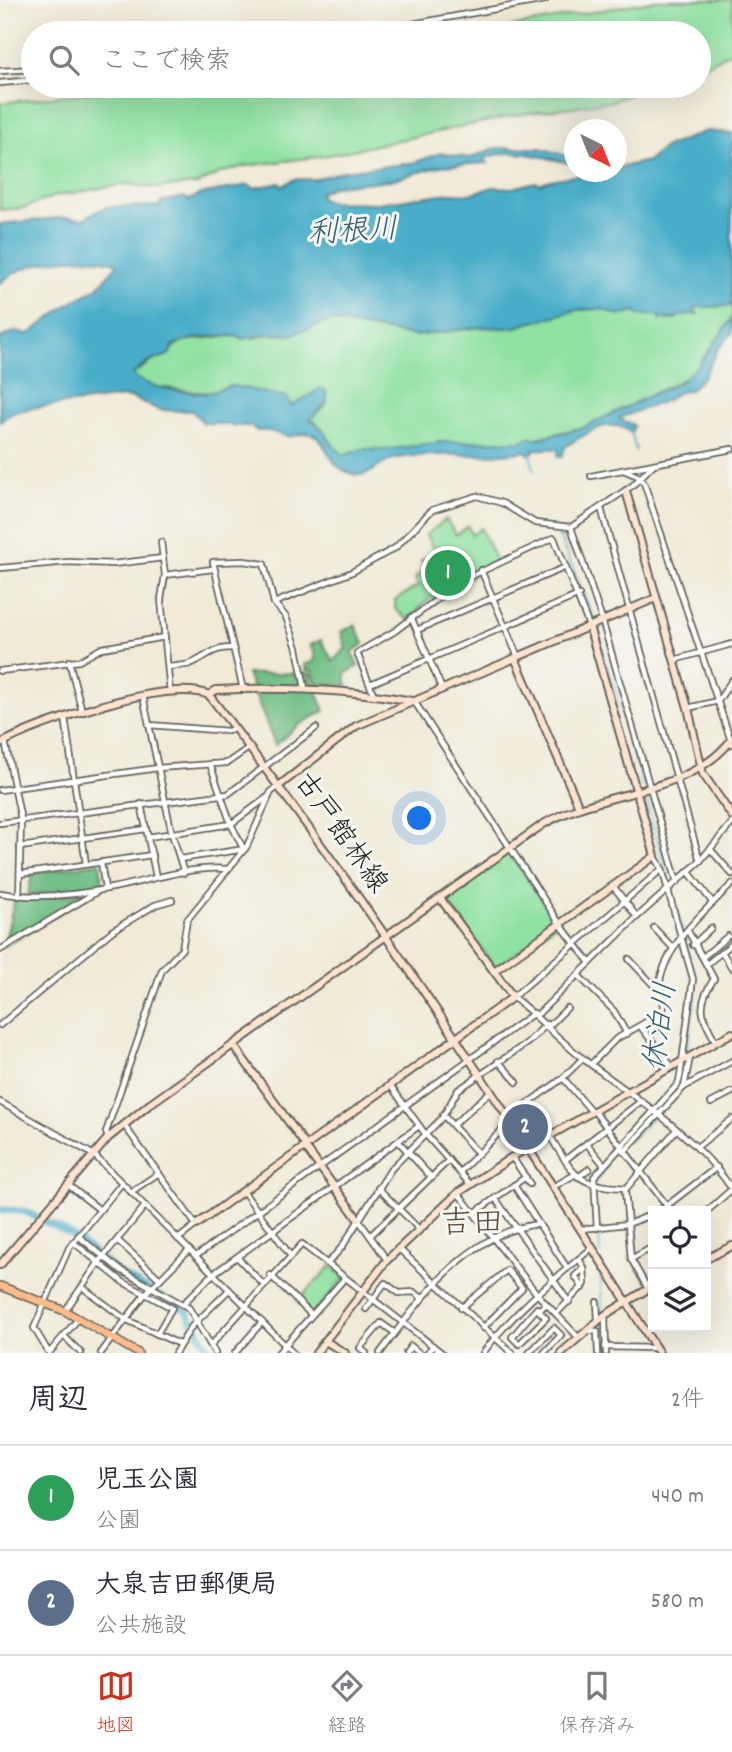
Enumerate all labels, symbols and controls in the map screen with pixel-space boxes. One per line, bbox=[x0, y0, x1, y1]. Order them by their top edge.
search box bbox=[21, 21, 711, 98]
icon: search bbox=[45, 41, 83, 79]
text: ここで検索 bbox=[101, 44, 231, 81]
north arrow bbox=[564, 119, 627, 182]
water label: 利根川 bbox=[307, 210, 399, 258]
pin: 1 bbox=[425, 547, 471, 599]
street label: 古戸館林線 bbox=[282, 765, 396, 903]
your location bbox=[402, 801, 436, 835]
water label: 休泊川 bbox=[635, 979, 691, 1075]
pin: 2 bbox=[502, 1101, 548, 1153]
district label: 吉田 bbox=[440, 1203, 504, 1249]
map controls bbox=[648, 1206, 711, 1332]
button: locate bbox=[648, 1206, 711, 1269]
button: layers bbox=[648, 1269, 711, 1332]
text: 周辺 bbox=[28, 1381, 88, 1424]
text: 2件 bbox=[671, 1385, 704, 1418]
text: 児玉公園 bbox=[95, 1463, 199, 1500]
text: 1 bbox=[48, 1481, 54, 1514]
text: 440 m bbox=[651, 1481, 704, 1514]
text: 公園 bbox=[95, 1506, 141, 1539]
text: 大泉吉田郵便局 bbox=[95, 1568, 277, 1605]
text: 2 bbox=[46, 1586, 56, 1619]
text: 580 m bbox=[651, 1586, 704, 1619]
text: 公共施設 bbox=[95, 1611, 187, 1644]
tab: 地図 bbox=[97, 1667, 135, 1741]
tab: 経路 bbox=[328, 1667, 366, 1741]
tab: 保存済み bbox=[559, 1667, 635, 1741]

